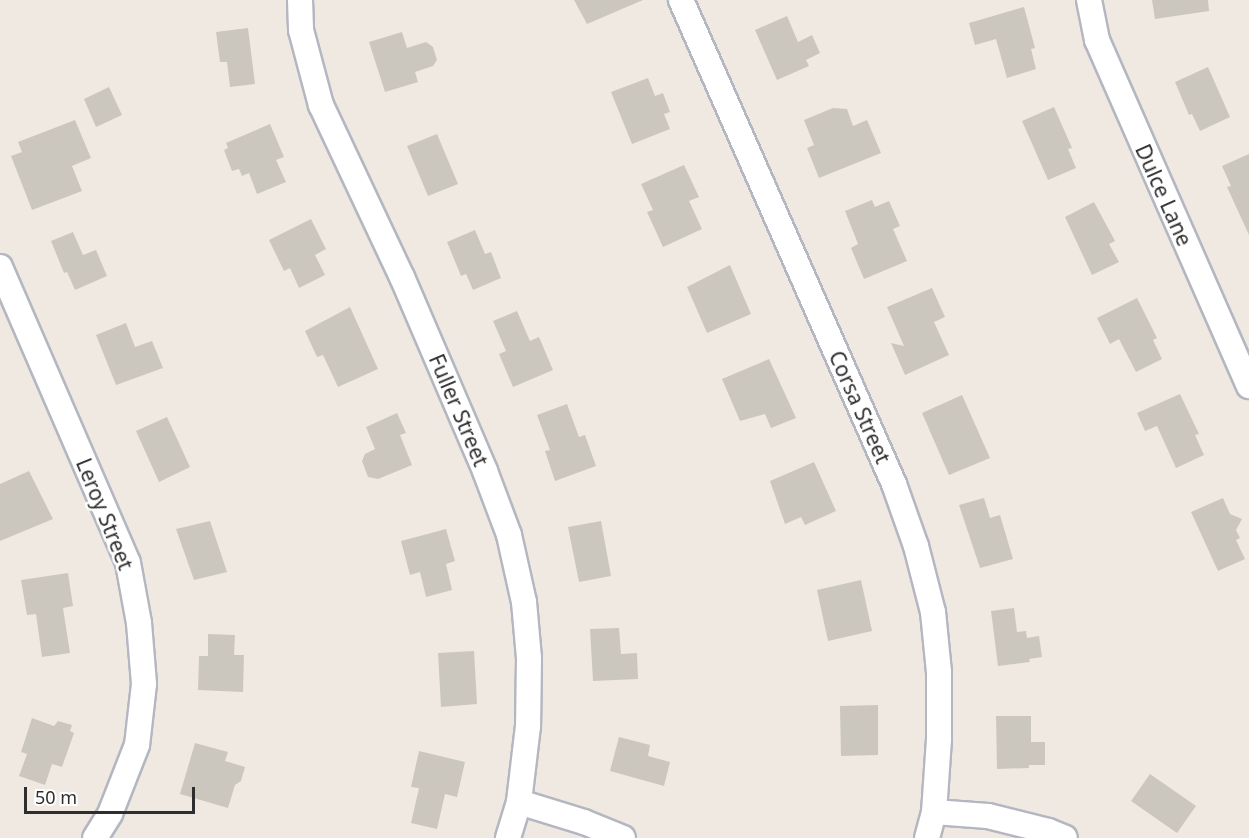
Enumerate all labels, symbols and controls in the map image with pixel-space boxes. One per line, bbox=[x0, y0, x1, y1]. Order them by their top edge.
street label: Dulce Lane bbox=[1130, 140, 1198, 250]
street label: Corsa Street bbox=[824, 347, 896, 467]
street label: Fuller Street bbox=[424, 350, 494, 470]
street label: Leroy Street bbox=[71, 454, 139, 574]
scale bar bbox=[27, 775, 198, 813]
text: 50 m bbox=[35, 785, 77, 809]

